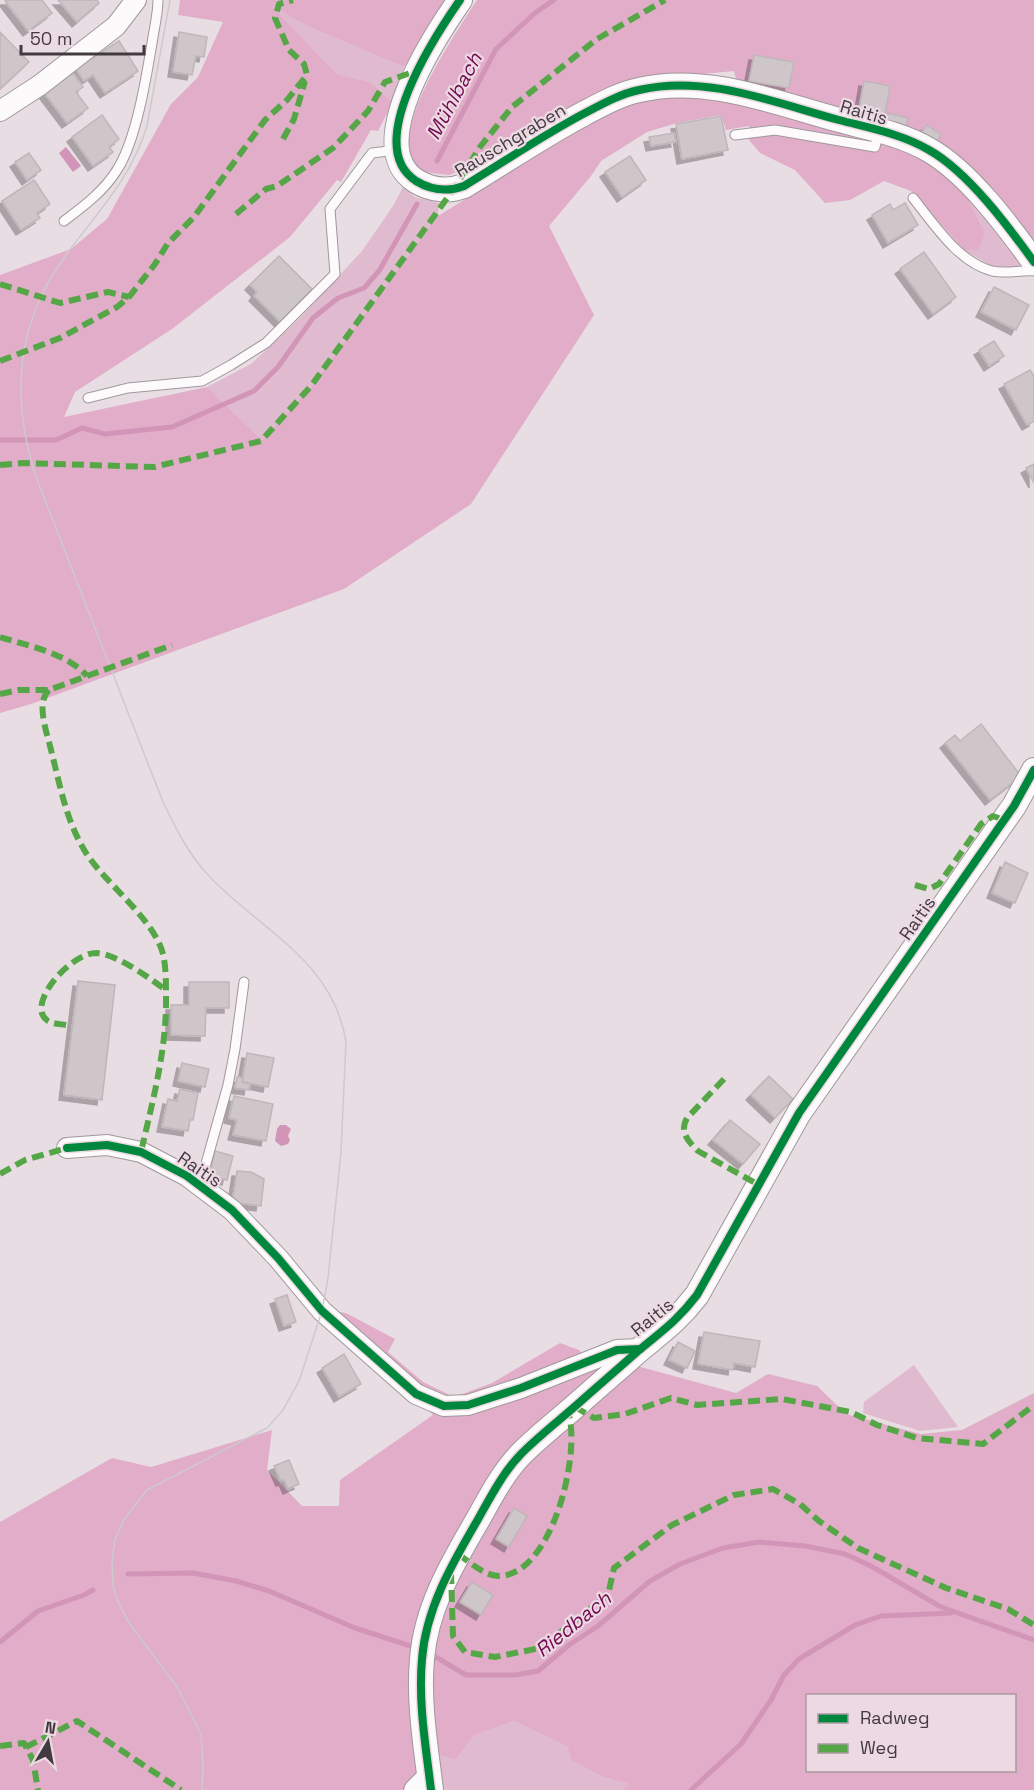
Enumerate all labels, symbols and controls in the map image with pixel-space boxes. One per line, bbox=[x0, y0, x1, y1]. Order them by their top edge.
scale bar bbox=[21, 18, 144, 56]
text: 50 m bbox=[30, 27, 72, 50]
water label: Mühlbach bbox=[420, 47, 488, 144]
street label: Raitis bbox=[838, 94, 890, 130]
street label: Rauschgraben bbox=[450, 98, 570, 182]
street label: Raitis bbox=[894, 892, 940, 944]
street label: Raitis bbox=[174, 1146, 226, 1192]
street label: Raitis bbox=[626, 1293, 678, 1341]
water label: Riedbach bbox=[530, 1585, 617, 1663]
legend bbox=[806, 1694, 1016, 1772]
text: Radweg bbox=[860, 1706, 930, 1729]
north arrow bbox=[18, 1712, 78, 1772]
text: N bbox=[43, 1716, 58, 1739]
text: Weg bbox=[860, 1736, 898, 1759]

